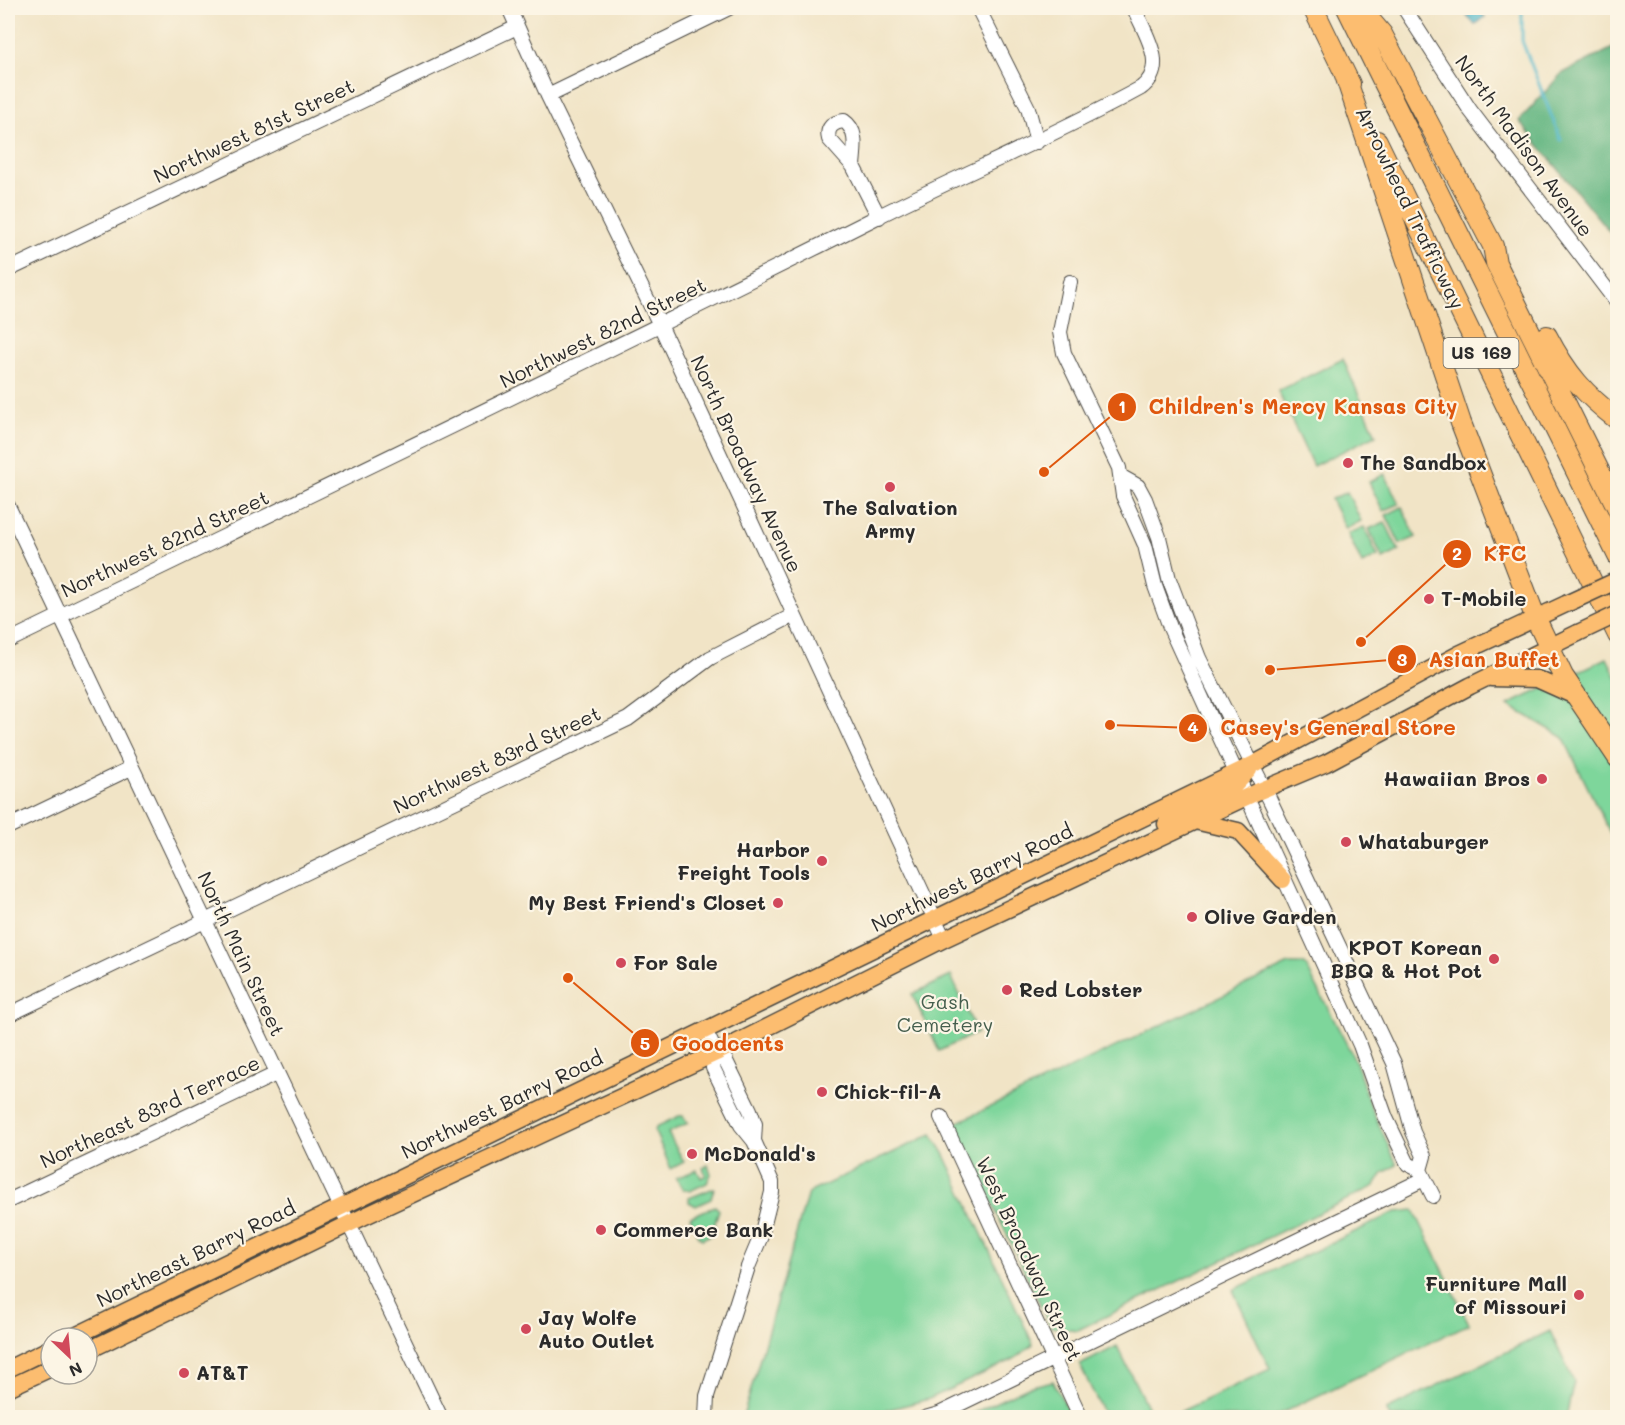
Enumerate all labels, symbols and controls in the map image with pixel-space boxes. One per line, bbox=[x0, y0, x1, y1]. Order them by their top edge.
street label: North Madison Avenue bbox=[1450, 49, 1600, 241]
street label: Northwest 81st Street bbox=[149, 72, 358, 188]
street label: Arrowhead Trafficway bbox=[1351, 102, 1471, 313]
street label: Northwest 82nd Street bbox=[495, 271, 710, 393]
road number: US 169 bbox=[1444, 338, 1518, 368]
street label: North Broadway Avenue bbox=[685, 351, 809, 576]
callout: Children's Mercy Kansas City bbox=[1107, 387, 1470, 426]
text: Children's Mercy Kansas City bbox=[1149, 392, 1457, 420]
text: 1 bbox=[1118, 394, 1126, 418]
place label: The Sandbox bbox=[1360, 449, 1487, 475]
marker: The Sandbox bbox=[1341, 456, 1355, 470]
marker: The Salvation Army bbox=[883, 480, 897, 494]
street label: Northwest 82nd Street bbox=[56, 483, 273, 603]
place label: The Salvation Army bbox=[822, 494, 958, 543]
callout: KFC bbox=[1442, 534, 1539, 573]
text: KFC bbox=[1484, 539, 1526, 566]
text: 2 bbox=[1452, 541, 1462, 565]
place label: T-Mobile bbox=[1441, 585, 1526, 611]
marker: T-Mobile bbox=[1422, 592, 1436, 606]
callout: Asian Buffet bbox=[1387, 640, 1571, 679]
text: Asian Buffet bbox=[1429, 645, 1559, 672]
text: 3 bbox=[1397, 647, 1408, 671]
street label: Northwest 83rd Street bbox=[389, 700, 605, 819]
callout: Casey's General Store bbox=[1178, 708, 1468, 747]
text: Casey's General Store bbox=[1220, 713, 1456, 741]
text: 4 bbox=[1187, 715, 1199, 739]
place label: Hawaiian Bros bbox=[1383, 765, 1530, 791]
marker: Hawaiian Bros bbox=[1535, 772, 1549, 786]
street label: Northwest Barry Road bbox=[866, 817, 1077, 937]
place label: Whataburger bbox=[1358, 828, 1489, 854]
marker: Whataburger bbox=[1339, 835, 1353, 849]
place label: Harbor Freight Tools bbox=[677, 836, 810, 885]
marker: Harbor Freight Tools bbox=[815, 854, 829, 868]
street label: North Main Street bbox=[192, 867, 291, 1040]
place label: My Best Friend's Closet bbox=[528, 889, 766, 915]
marker: My Best Friend's Closet bbox=[771, 896, 785, 910]
place label: Olive Garden bbox=[1204, 903, 1337, 929]
marker: Olive Garden bbox=[1185, 910, 1199, 924]
place label: KPOT Korean BBQ & Hot Pot bbox=[1331, 934, 1482, 983]
place label: For Sale bbox=[633, 949, 718, 975]
marker: KPOT Korean BBQ & Hot Pot bbox=[1487, 952, 1501, 966]
marker: For Sale bbox=[614, 956, 628, 970]
place label: Red Lobster bbox=[1019, 976, 1142, 1002]
marker: Red Lobster bbox=[1000, 983, 1014, 997]
park label: Gash Cemetery bbox=[897, 988, 993, 1037]
callout: Goodcents bbox=[630, 1024, 796, 1063]
text: Goodcents bbox=[672, 1029, 784, 1056]
text: 5 bbox=[640, 1031, 650, 1055]
street label: Northwest Barry Road bbox=[396, 1044, 607, 1164]
street label: Northeast 83rd Terrace bbox=[35, 1049, 264, 1174]
place label: Chick-fil-A bbox=[834, 1078, 942, 1104]
marker: Chick-fil-A bbox=[815, 1085, 829, 1099]
place label: McDonald's bbox=[704, 1140, 816, 1166]
marker: McDonald's bbox=[685, 1147, 699, 1161]
street label: West Broadway Street bbox=[971, 1152, 1089, 1365]
street label: Northeast Barry Road bbox=[92, 1194, 299, 1313]
place label: Commerce Bank bbox=[613, 1216, 773, 1242]
marker: Commerce Bank bbox=[594, 1223, 608, 1237]
place label: Furniture Mall of Missouri bbox=[1425, 1270, 1567, 1319]
marker: Furniture Mall of Missouri bbox=[1572, 1288, 1586, 1302]
place label: Jay Wolfe Auto Outlet bbox=[538, 1304, 655, 1353]
marker: Jay Wolfe Auto Outlet bbox=[519, 1322, 533, 1336]
north arrow bbox=[39, 1326, 99, 1386]
text: N bbox=[66, 1358, 86, 1382]
place label: AT&T bbox=[196, 1359, 249, 1385]
marker: AT&T bbox=[177, 1366, 191, 1380]

